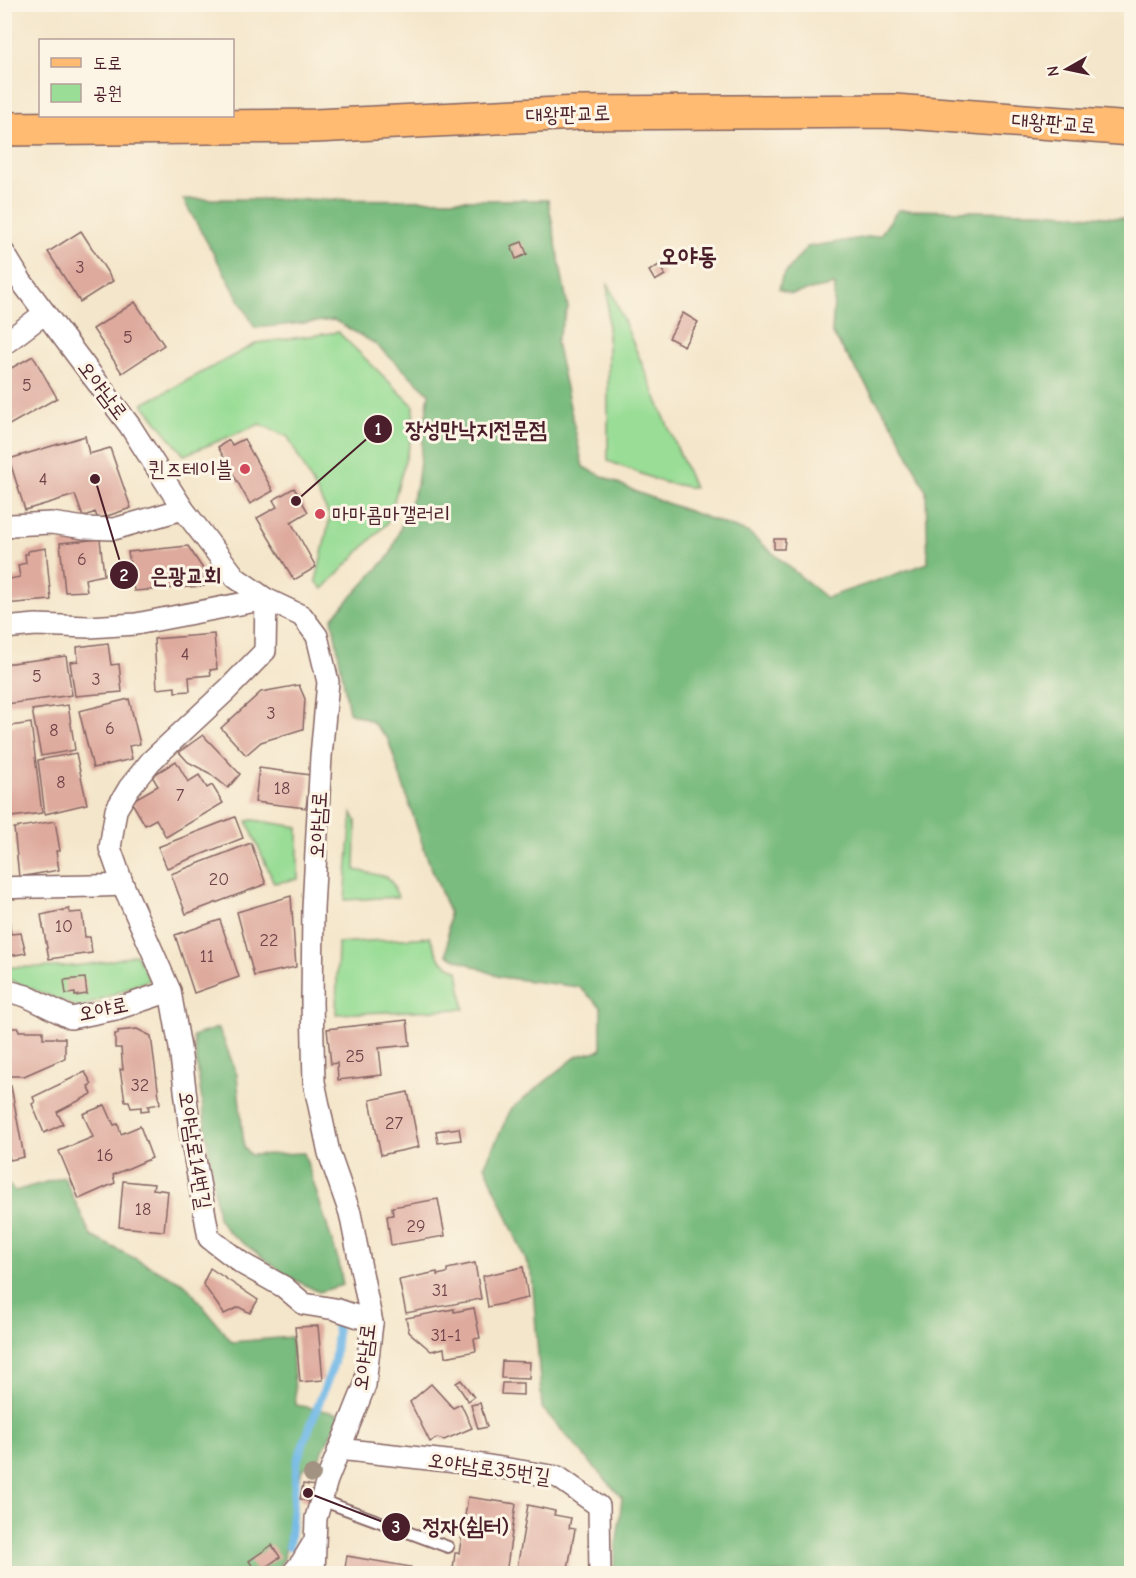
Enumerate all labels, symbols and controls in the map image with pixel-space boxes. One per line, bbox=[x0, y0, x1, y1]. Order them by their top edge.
legend bbox=[39, 39, 234, 117]
north arrow bbox=[1037, 39, 1097, 99]
text: 도로 bbox=[93, 53, 122, 74]
text: N bbox=[1043, 65, 1063, 78]
text: 공원 bbox=[93, 83, 122, 104]
street label: 대왕판교로 bbox=[525, 101, 611, 127]
street label: 대왕판교로 bbox=[1011, 108, 1097, 138]
district label: 오야동 bbox=[659, 242, 717, 270]
house number: 3 bbox=[75, 257, 85, 278]
house number: 5 bbox=[123, 327, 133, 348]
street label: 오야남로 bbox=[73, 356, 133, 424]
house number: 5 bbox=[22, 375, 32, 396]
callout: 장성만낙지전문점 bbox=[363, 409, 558, 449]
text: 장성만낙지전문점 bbox=[405, 417, 547, 443]
text: 1 bbox=[374, 419, 382, 440]
place label: 퀸즈테이블 bbox=[149, 457, 233, 481]
marker: 퀸즈테이블 bbox=[238, 462, 252, 476]
house number: 4 bbox=[39, 469, 47, 490]
place label: 마마콤마갤러리 bbox=[332, 502, 450, 526]
marker: 마마콤마갤러리 bbox=[313, 507, 327, 521]
house number: 6 bbox=[77, 549, 87, 570]
callout: 은광교회 bbox=[109, 555, 234, 595]
text: 은광교회 bbox=[151, 563, 221, 589]
text: 2 bbox=[120, 565, 129, 586]
house number: 4 bbox=[181, 644, 189, 665]
house number: 5 bbox=[32, 666, 42, 687]
house number: 3 bbox=[91, 669, 101, 690]
house number: 3 bbox=[266, 703, 276, 724]
house number: 6 bbox=[105, 718, 115, 739]
house number: 8 bbox=[49, 720, 59, 741]
house number: 8 bbox=[56, 772, 66, 793]
house number: 18 bbox=[274, 778, 290, 799]
house number: 7 bbox=[176, 785, 185, 806]
street label: 오야남로 bbox=[304, 791, 332, 859]
house number: 20 bbox=[209, 869, 229, 890]
house number: 10 bbox=[55, 916, 73, 937]
house number: 22 bbox=[260, 930, 278, 951]
house number: 11 bbox=[200, 946, 214, 967]
street label: 오야로 bbox=[76, 992, 130, 1026]
house number: 25 bbox=[345, 1046, 365, 1067]
house number: 32 bbox=[131, 1075, 149, 1096]
street label: 오야남로14번길 bbox=[174, 1089, 216, 1211]
house number: 27 bbox=[385, 1113, 403, 1134]
house number: 16 bbox=[97, 1145, 113, 1166]
house number: 18 bbox=[135, 1199, 151, 1220]
house number: 29 bbox=[407, 1216, 425, 1237]
house number: 31 bbox=[432, 1280, 448, 1301]
street label: 오야남로 bbox=[348, 1322, 380, 1392]
house number: 31-1 bbox=[431, 1325, 461, 1346]
street label: 오야남로35번길 bbox=[426, 1448, 552, 1488]
callout: 정자(쉼터) bbox=[381, 1507, 521, 1547]
text: 정자(쉼터) bbox=[423, 1514, 509, 1540]
text: 3 bbox=[392, 1517, 400, 1538]

